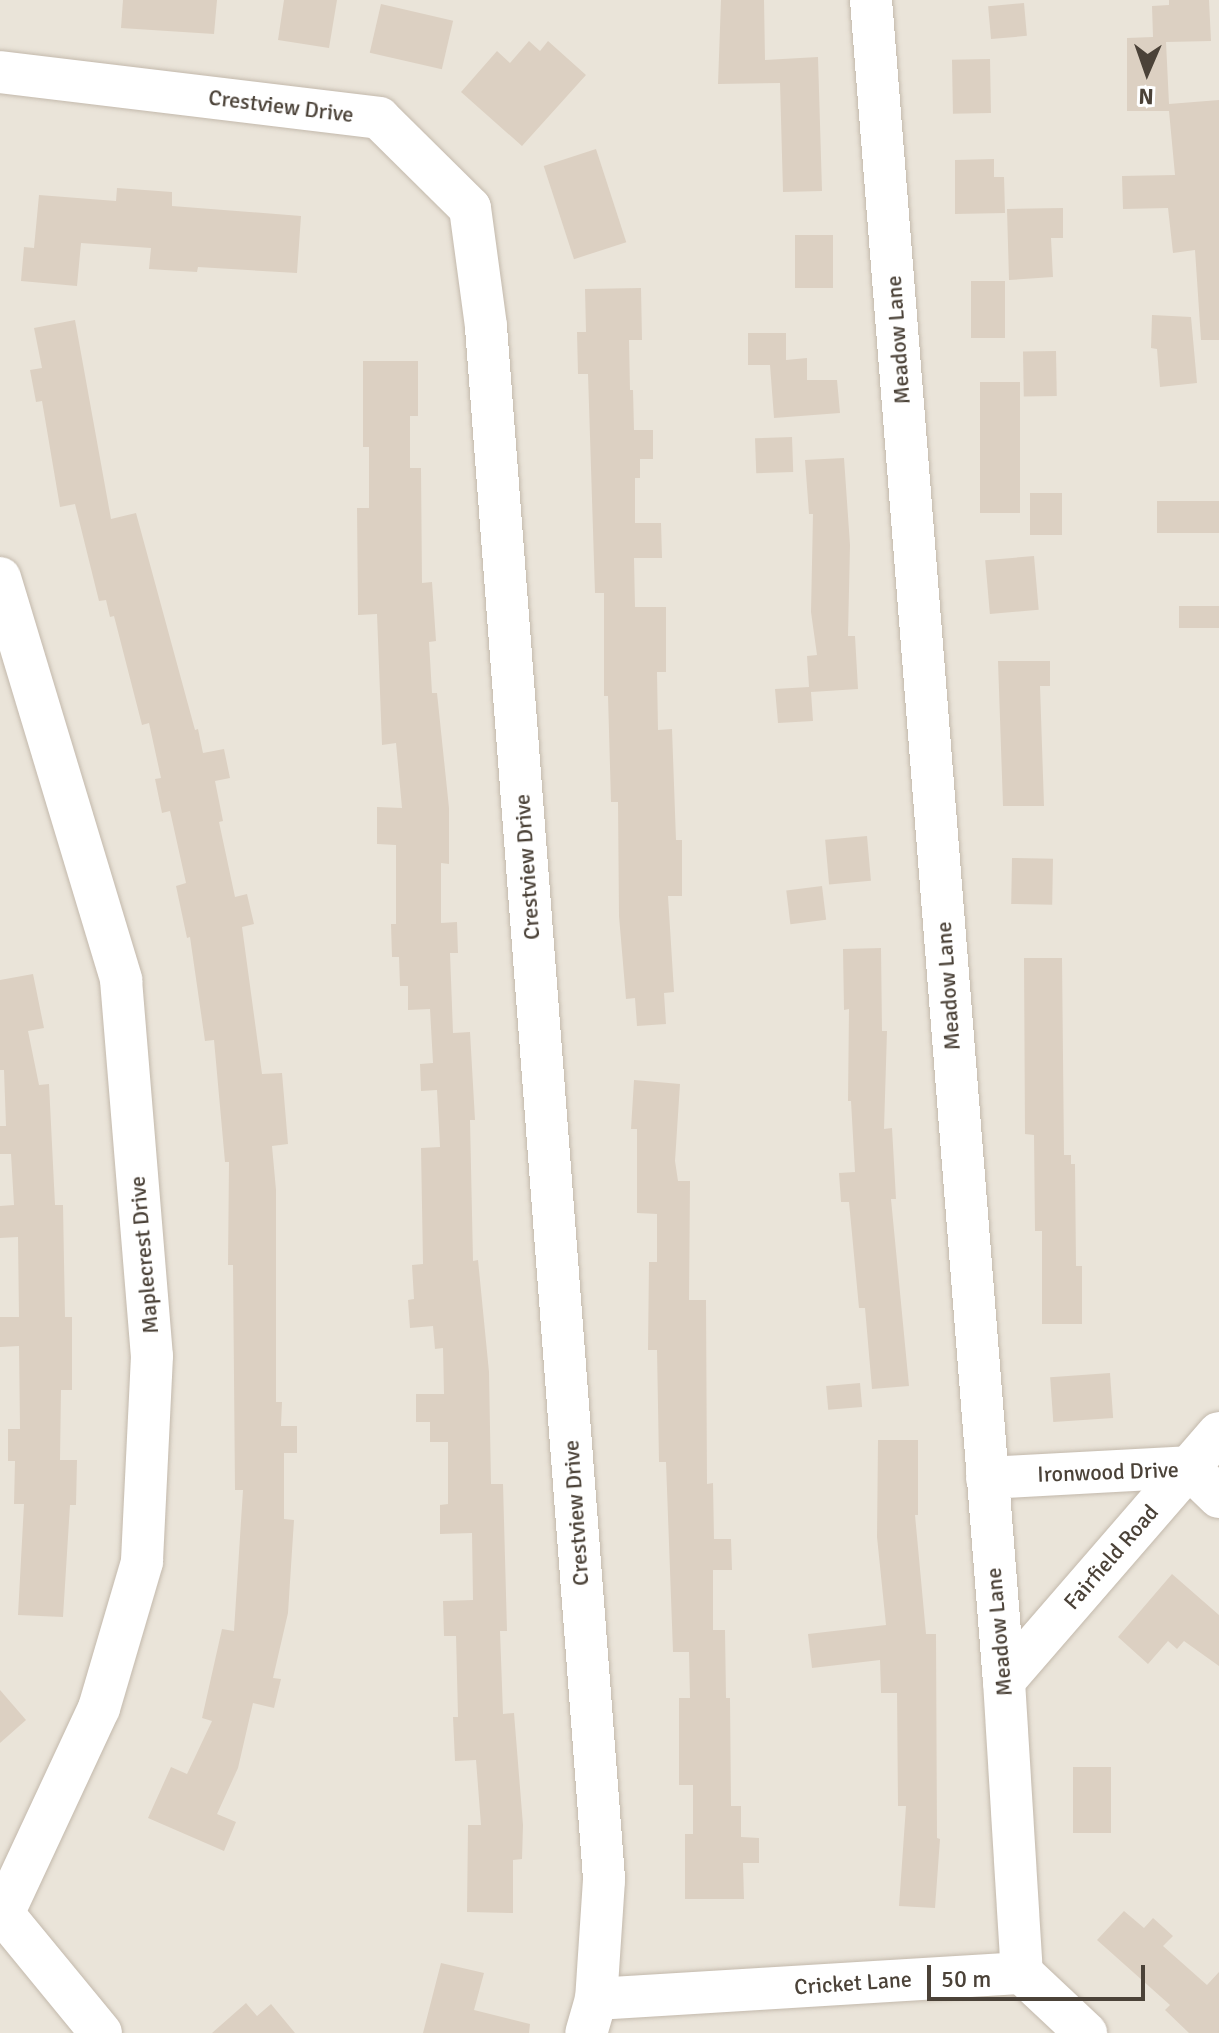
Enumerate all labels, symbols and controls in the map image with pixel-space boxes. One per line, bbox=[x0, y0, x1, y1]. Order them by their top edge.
north arrow bbox=[1107, 32, 1187, 112]
text: N bbox=[1138, 83, 1154, 110]
street label: Crestview Drive bbox=[207, 84, 355, 128]
street label: Meadow Lane bbox=[880, 275, 916, 405]
street label: Crestview Drive bbox=[509, 793, 545, 941]
street label: Meadow Lane bbox=[930, 921, 966, 1051]
street label: Maplecrest Drive bbox=[124, 1175, 164, 1335]
street label: Crestview Drive bbox=[558, 1439, 594, 1587]
street label: Ironwood Drive bbox=[1037, 1456, 1179, 1488]
street label: Fairfield Road bbox=[1058, 1499, 1164, 1615]
street label: Meadow Lane bbox=[980, 1567, 1018, 1697]
scale bar bbox=[931, 1949, 1149, 1999]
text: 50 m bbox=[941, 1964, 991, 1994]
street label: Cricket Lane bbox=[793, 1966, 913, 2000]

